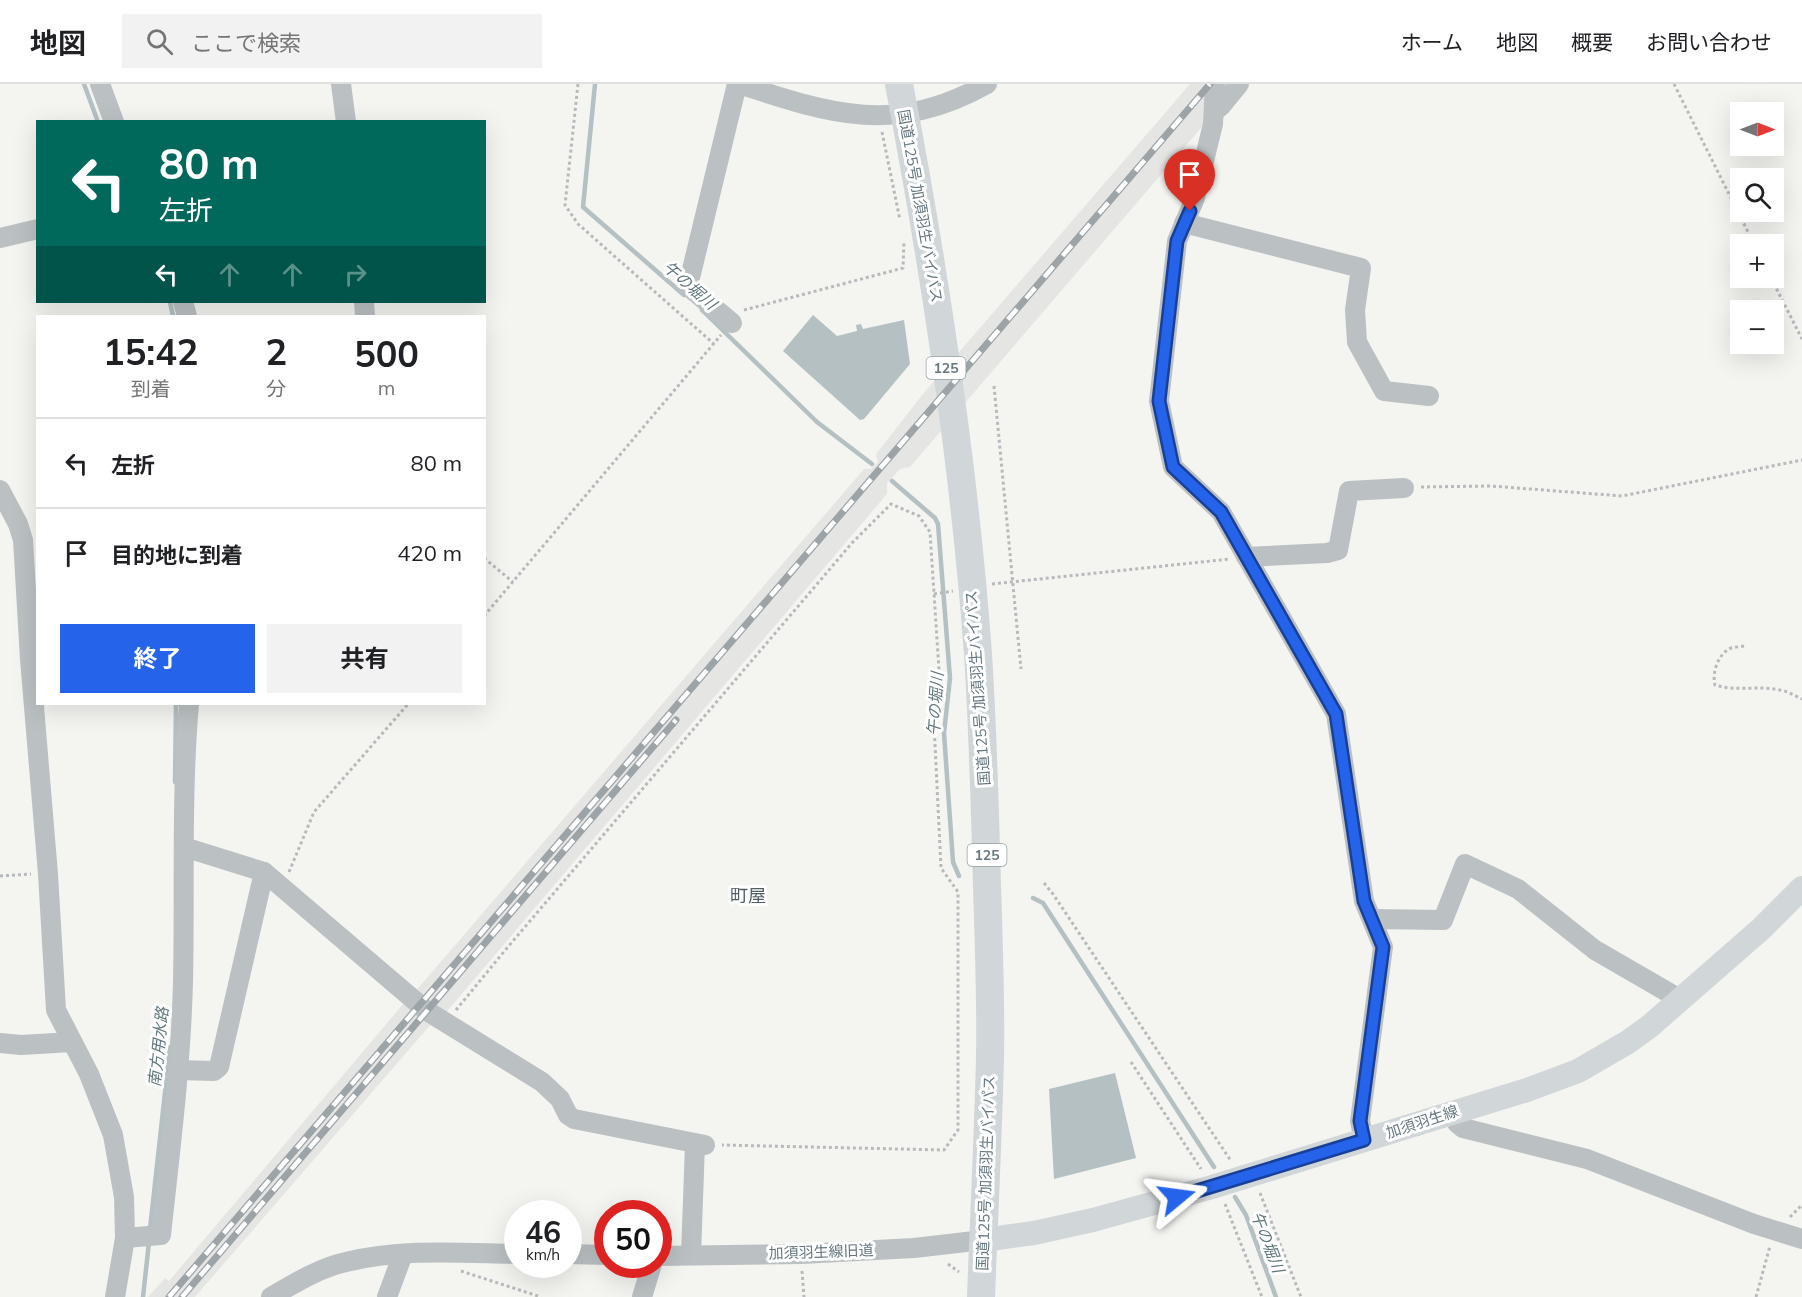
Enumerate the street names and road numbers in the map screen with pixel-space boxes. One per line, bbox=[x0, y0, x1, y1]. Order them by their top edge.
street label: 国道125号 加須羽生バイパス bbox=[894, 108, 947, 304]
road number: 125 bbox=[926, 357, 966, 379]
street label: 国道125号 加須羽生バイパス bbox=[961, 590, 994, 786]
road number: 125 bbox=[968, 844, 1006, 866]
street label: 国道125号 加須羽生バイパス bbox=[973, 1075, 998, 1271]
street label: 加須羽生線 bbox=[1383, 1101, 1460, 1142]
street label: 加須羽生線旧道 bbox=[768, 1240, 874, 1263]

